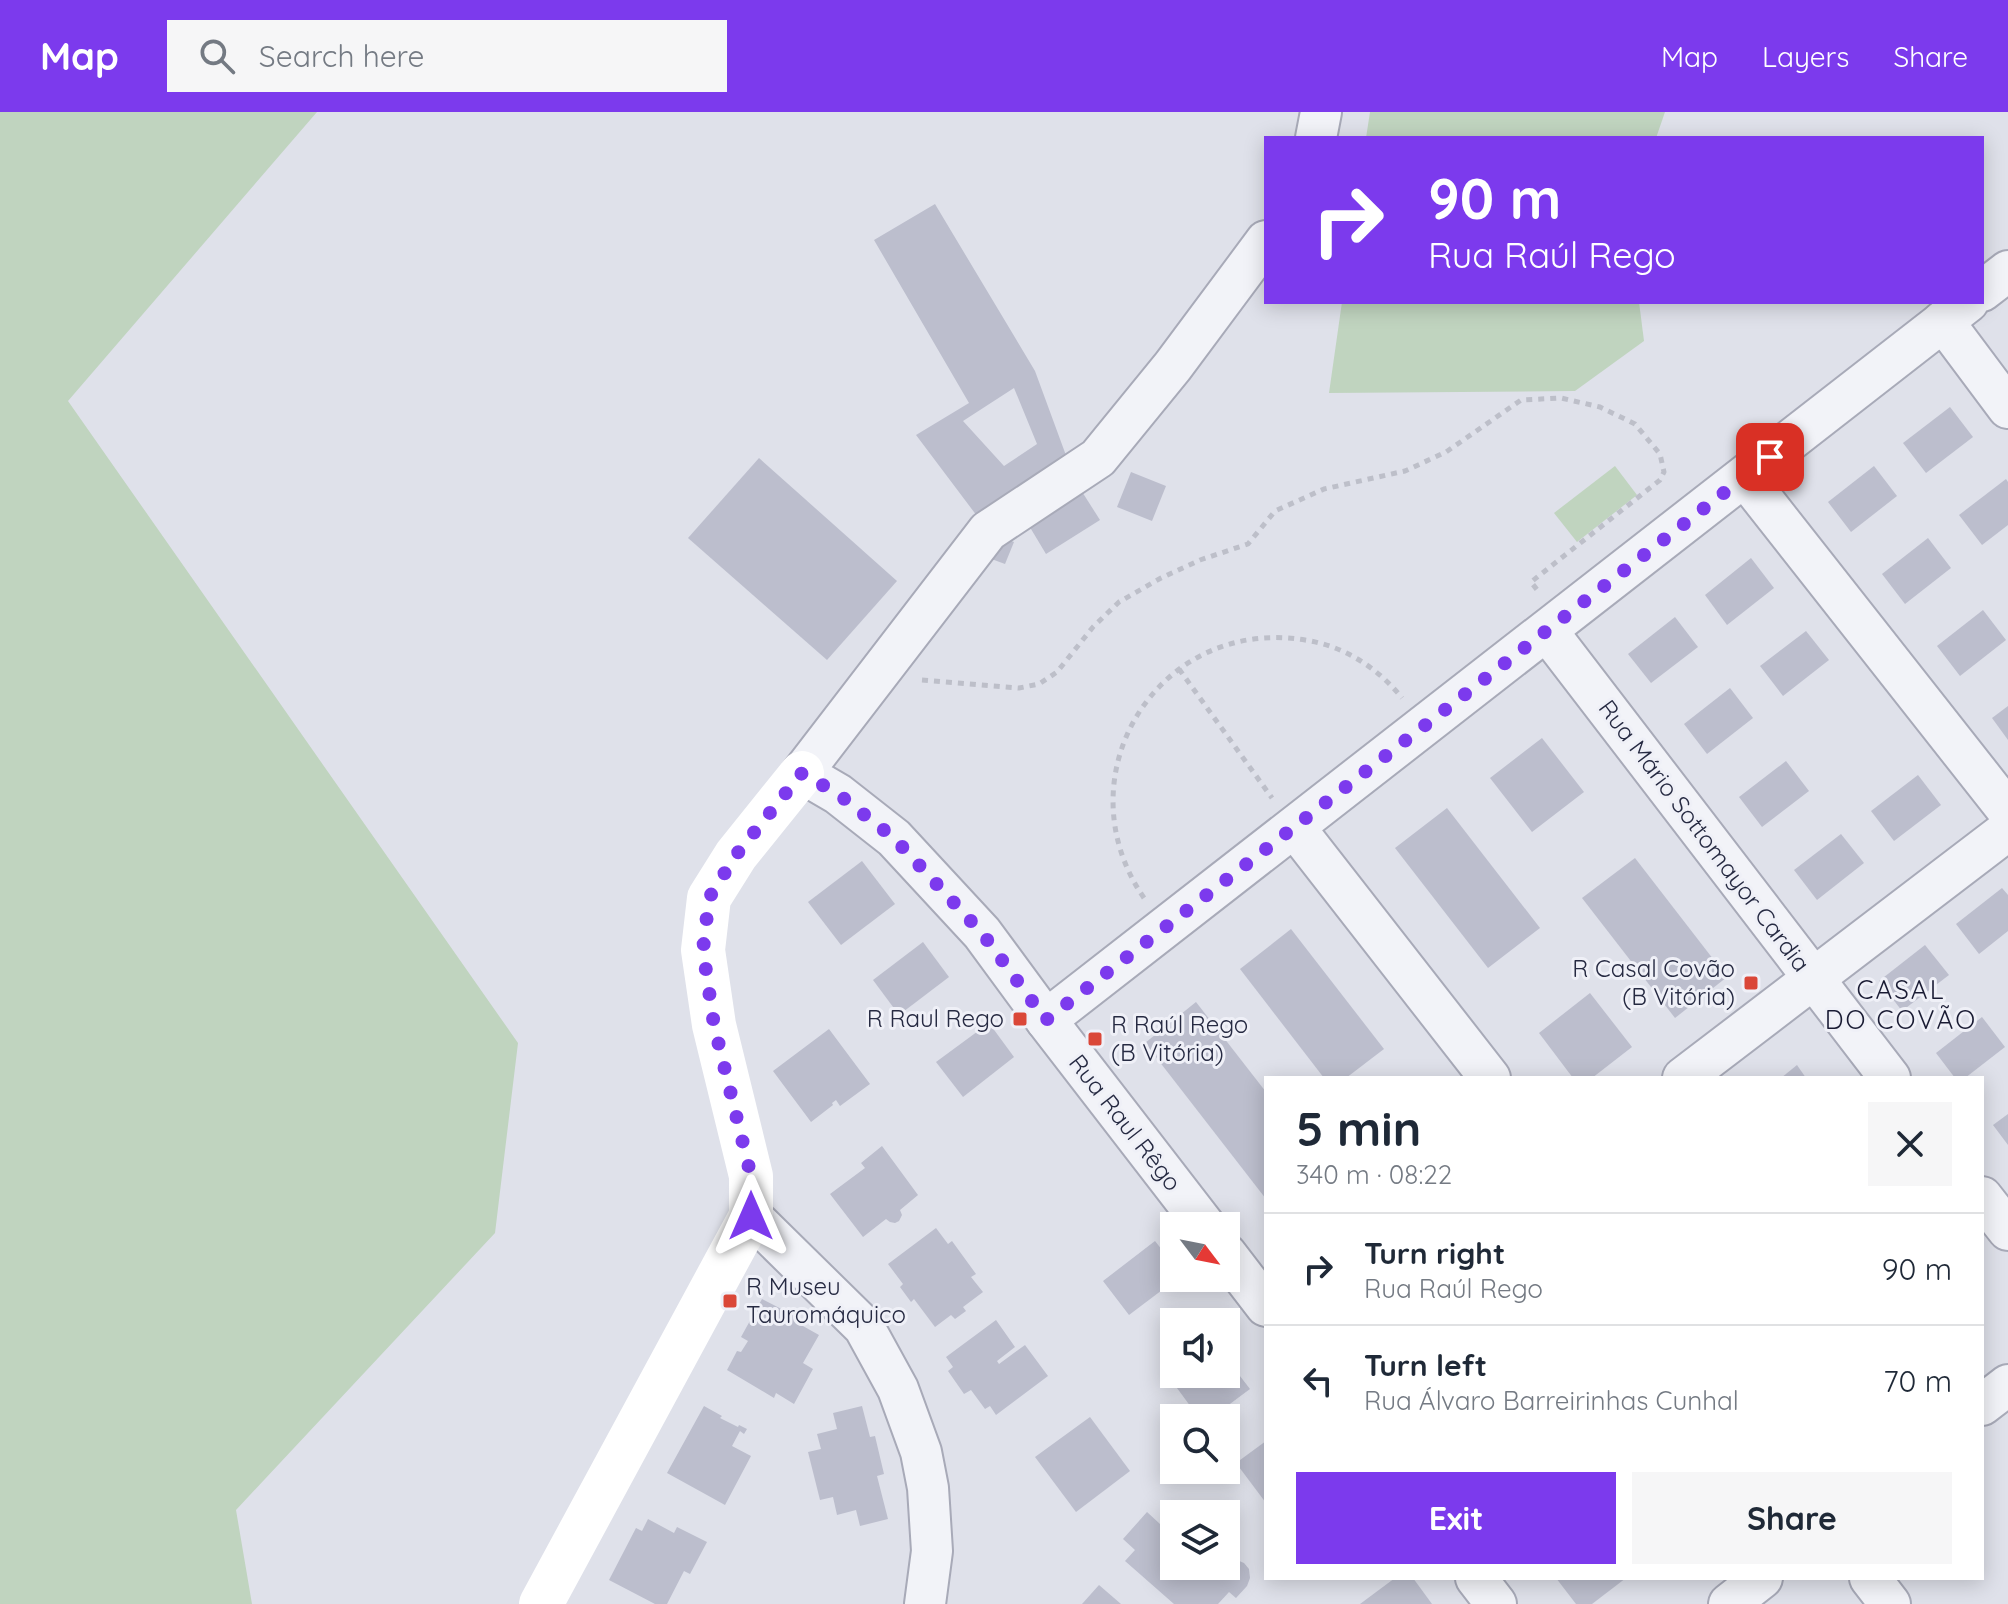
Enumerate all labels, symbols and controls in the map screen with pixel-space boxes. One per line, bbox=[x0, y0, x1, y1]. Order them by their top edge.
search box bbox=[167, 20, 727, 92]
text: Map bbox=[40, 32, 119, 80]
icon: search bbox=[195, 34, 239, 78]
text: Search here bbox=[259, 37, 424, 75]
text: Map bbox=[1661, 39, 1718, 74]
text: Layers bbox=[1762, 39, 1849, 74]
text: Share bbox=[1893, 39, 1968, 74]
text: 90 m bbox=[1428, 163, 1562, 233]
icon: right bbox=[1296, 168, 1400, 272]
text: Rua Raúl Rego bbox=[1428, 232, 1676, 277]
pin bbox=[1736, 423, 1804, 491]
icon: arrive bbox=[1748, 435, 1792, 479]
street label: Rua Mário Sottomayor Cardia bbox=[1593, 694, 1817, 977]
place label: R Casal Covão (B Vitória) bbox=[1572, 953, 1735, 1011]
district label: CASAL DO COVÃO bbox=[1825, 973, 1977, 1036]
marker: R Casal Covão (B Vitória) bbox=[1742, 974, 1760, 992]
place label: R Raul Rego bbox=[867, 1003, 1004, 1033]
place label: R Raúl Rego (B Vitória) bbox=[1111, 1009, 1248, 1067]
marker: R Raul Rego bbox=[1011, 1010, 1029, 1028]
marker: R Raúl Rego (B Vitória) bbox=[1086, 1030, 1104, 1048]
street label: Rua Raul Rêgo bbox=[1063, 1048, 1188, 1197]
text: 5 min bbox=[1296, 1098, 1421, 1158]
button: close bbox=[1868, 1102, 1952, 1186]
text: 340 m · 08:22 bbox=[1296, 1158, 1452, 1191]
position arrow bbox=[709, 1174, 793, 1258]
north arrow bbox=[1160, 1212, 1240, 1292]
map controls bbox=[1160, 1212, 1240, 1580]
text: Turn right bbox=[1364, 1234, 1505, 1272]
icon: right bbox=[1296, 1247, 1340, 1291]
text: 90 m bbox=[1882, 1250, 1952, 1288]
place label: R Museu Tauromáquico bbox=[746, 1271, 906, 1329]
text: Rua Raúl Rego bbox=[1364, 1272, 1543, 1305]
marker: R Museu Tauromáquico bbox=[721, 1292, 739, 1310]
button: sound bbox=[1160, 1308, 1240, 1388]
text: Turn left bbox=[1364, 1346, 1487, 1384]
icon: left bbox=[1296, 1359, 1340, 1403]
text: 70 m bbox=[1883, 1362, 1952, 1400]
text: Rua Álvaro Barreirinhas Cunhal bbox=[1364, 1384, 1739, 1417]
button: search bbox=[1160, 1404, 1240, 1484]
button: Exit bbox=[1296, 1472, 1616, 1564]
button: Share bbox=[1632, 1472, 1952, 1564]
button: layers bbox=[1160, 1500, 1240, 1580]

